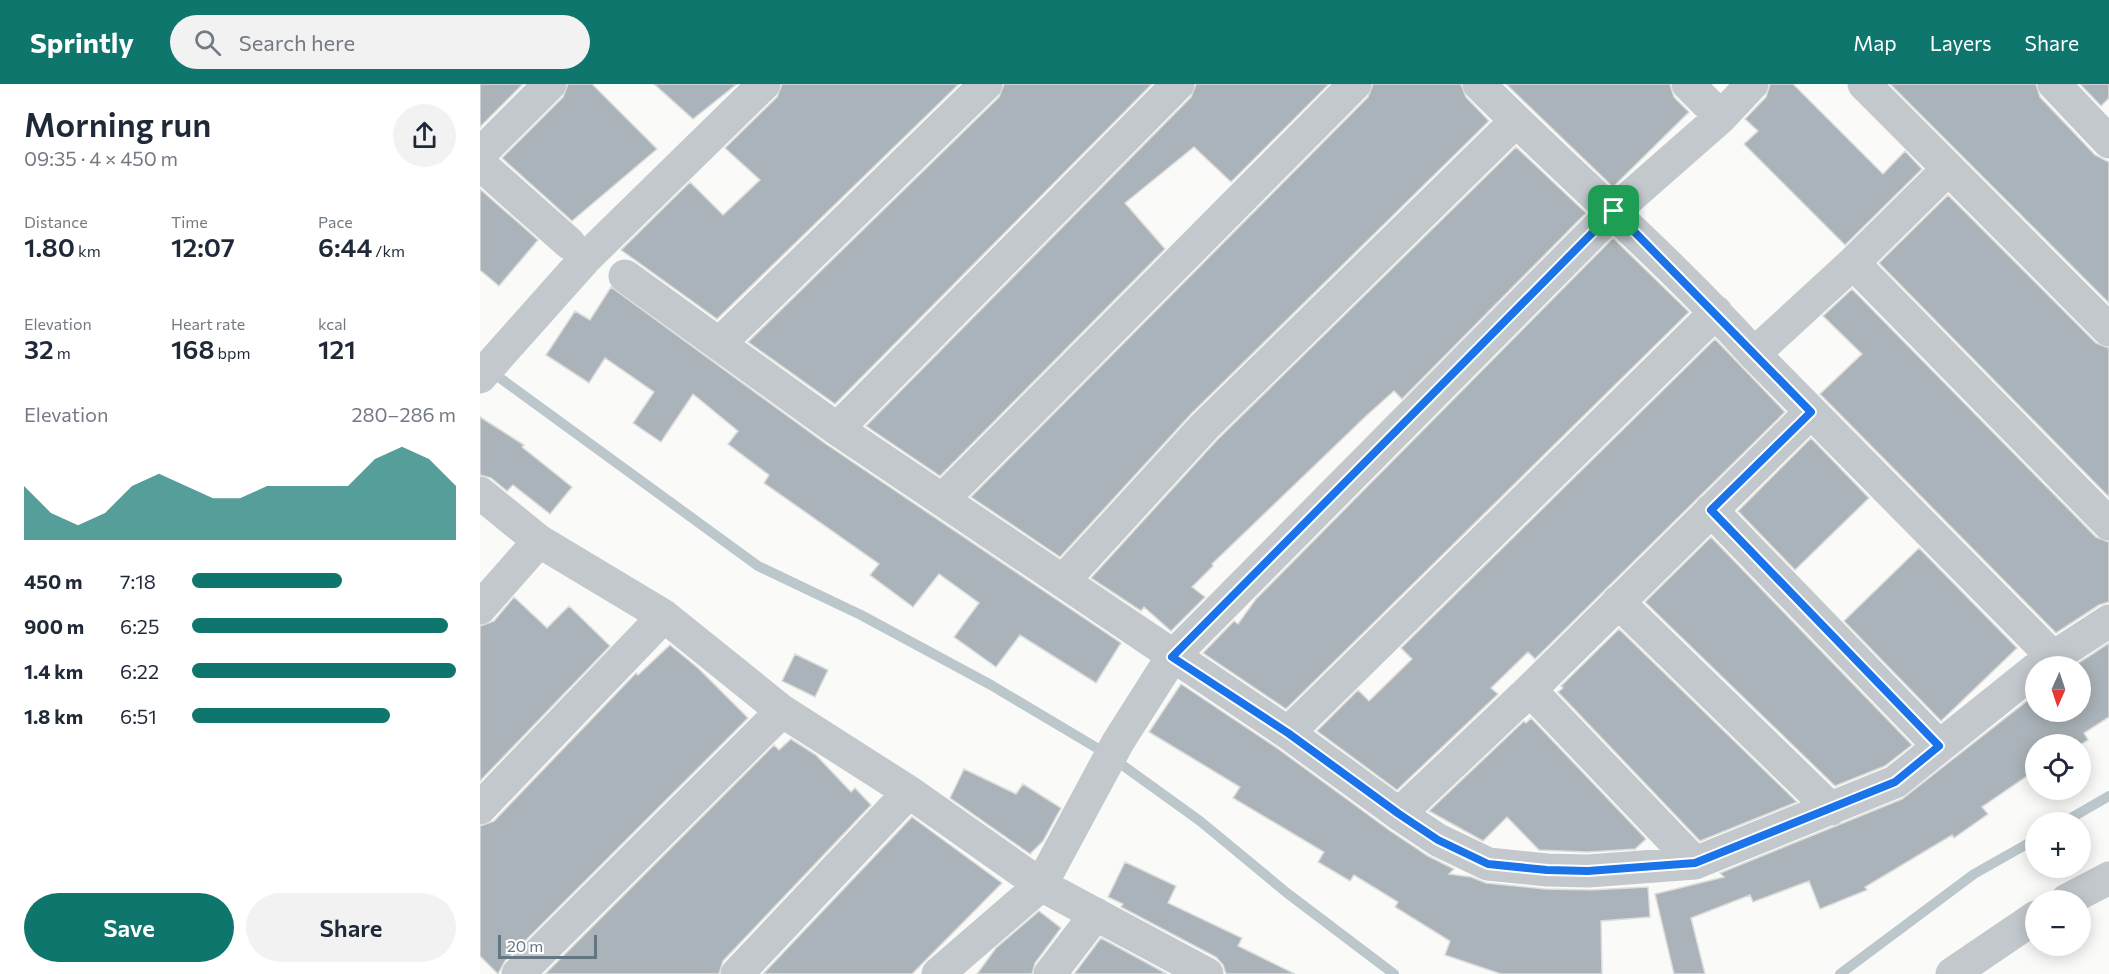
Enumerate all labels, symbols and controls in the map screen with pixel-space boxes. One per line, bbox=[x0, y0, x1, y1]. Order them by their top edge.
search box bbox=[170, 15, 590, 69]
text: Sprintly bbox=[30, 25, 134, 59]
icon: search bbox=[191, 26, 224, 59]
text: Search here bbox=[239, 29, 355, 56]
text: Map bbox=[1853, 30, 1897, 55]
text: Layers bbox=[1930, 30, 1992, 55]
text: Share bbox=[2025, 30, 2079, 55]
text: Morning run bbox=[24, 103, 211, 144]
button: share bbox=[393, 104, 456, 167]
text: 09:35 · 4 × 450 m bbox=[24, 146, 178, 170]
pin bbox=[1588, 185, 1639, 236]
icon: arrive bbox=[1597, 194, 1630, 227]
text: Distance bbox=[24, 212, 88, 231]
text: Time bbox=[171, 212, 208, 231]
text: Pace bbox=[318, 212, 353, 231]
text: 1.80 bbox=[24, 231, 75, 262]
text: 12:07 bbox=[171, 231, 235, 262]
text: 6:44 bbox=[318, 231, 372, 262]
text: km bbox=[75, 241, 101, 260]
text: /km bbox=[372, 241, 405, 260]
text: Elevation bbox=[24, 314, 92, 333]
text: Heart rate bbox=[171, 314, 245, 333]
text: kcal bbox=[318, 314, 347, 333]
text: 32 bbox=[24, 333, 54, 364]
text: 168 bbox=[171, 333, 215, 364]
text: 121 bbox=[318, 333, 356, 364]
text: m bbox=[54, 343, 71, 362]
text: bpm bbox=[215, 343, 250, 362]
text: Elevation bbox=[24, 402, 109, 426]
text: 280–286 m bbox=[351, 402, 456, 426]
text: 450 m bbox=[24, 569, 83, 593]
text: 7:18 bbox=[120, 569, 156, 593]
text: 900 m bbox=[24, 614, 84, 638]
text: 6:25 bbox=[120, 614, 159, 638]
north arrow bbox=[2025, 656, 2091, 722]
map controls bbox=[2025, 656, 2091, 956]
text: 1.4 km bbox=[24, 659, 83, 683]
text: 6:22 bbox=[120, 659, 159, 683]
text: 1.8 km bbox=[24, 704, 83, 728]
text: 6:51 bbox=[120, 704, 157, 728]
button: locate bbox=[2025, 734, 2091, 800]
button: + bbox=[2025, 812, 2091, 878]
button: − bbox=[2025, 890, 2091, 956]
button: Save bbox=[24, 893, 234, 962]
button: Share bbox=[246, 893, 456, 962]
scale bar bbox=[498, 932, 597, 960]
text: 20 m bbox=[507, 936, 543, 955]

